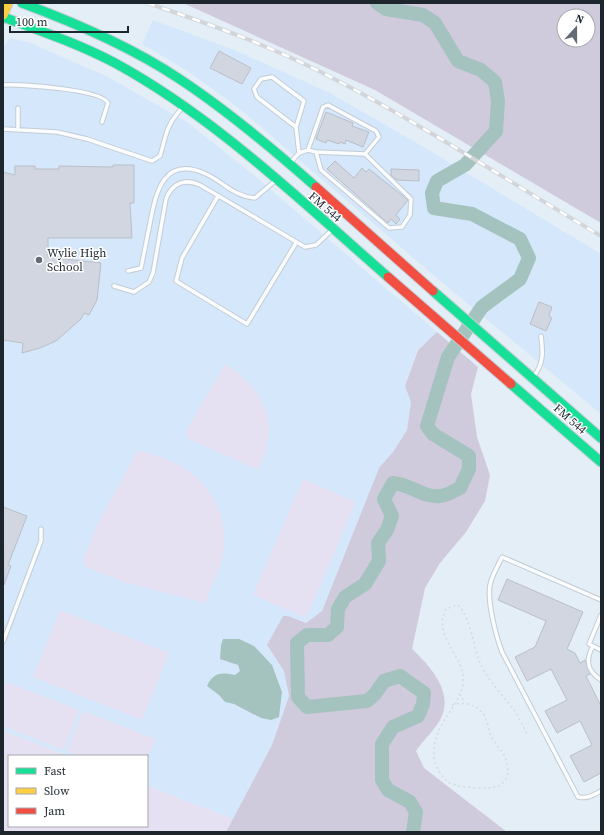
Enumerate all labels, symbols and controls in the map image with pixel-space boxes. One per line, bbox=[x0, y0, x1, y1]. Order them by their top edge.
scale bar bbox=[10, 8, 128, 34]
north arrow bbox=[556, 8, 596, 48]
text: N bbox=[573, 11, 586, 28]
text: 100 m bbox=[16, 14, 48, 30]
street label: FM 544 bbox=[305, 188, 345, 226]
place label: Wylie High School bbox=[47, 245, 106, 275]
marker: Wylie High School bbox=[34, 255, 44, 265]
street label: FM 544 bbox=[550, 400, 590, 438]
legend bbox=[8, 755, 148, 827]
text: Fast bbox=[44, 763, 66, 779]
text: Slow bbox=[44, 783, 70, 799]
text: Jam bbox=[43, 803, 65, 819]

